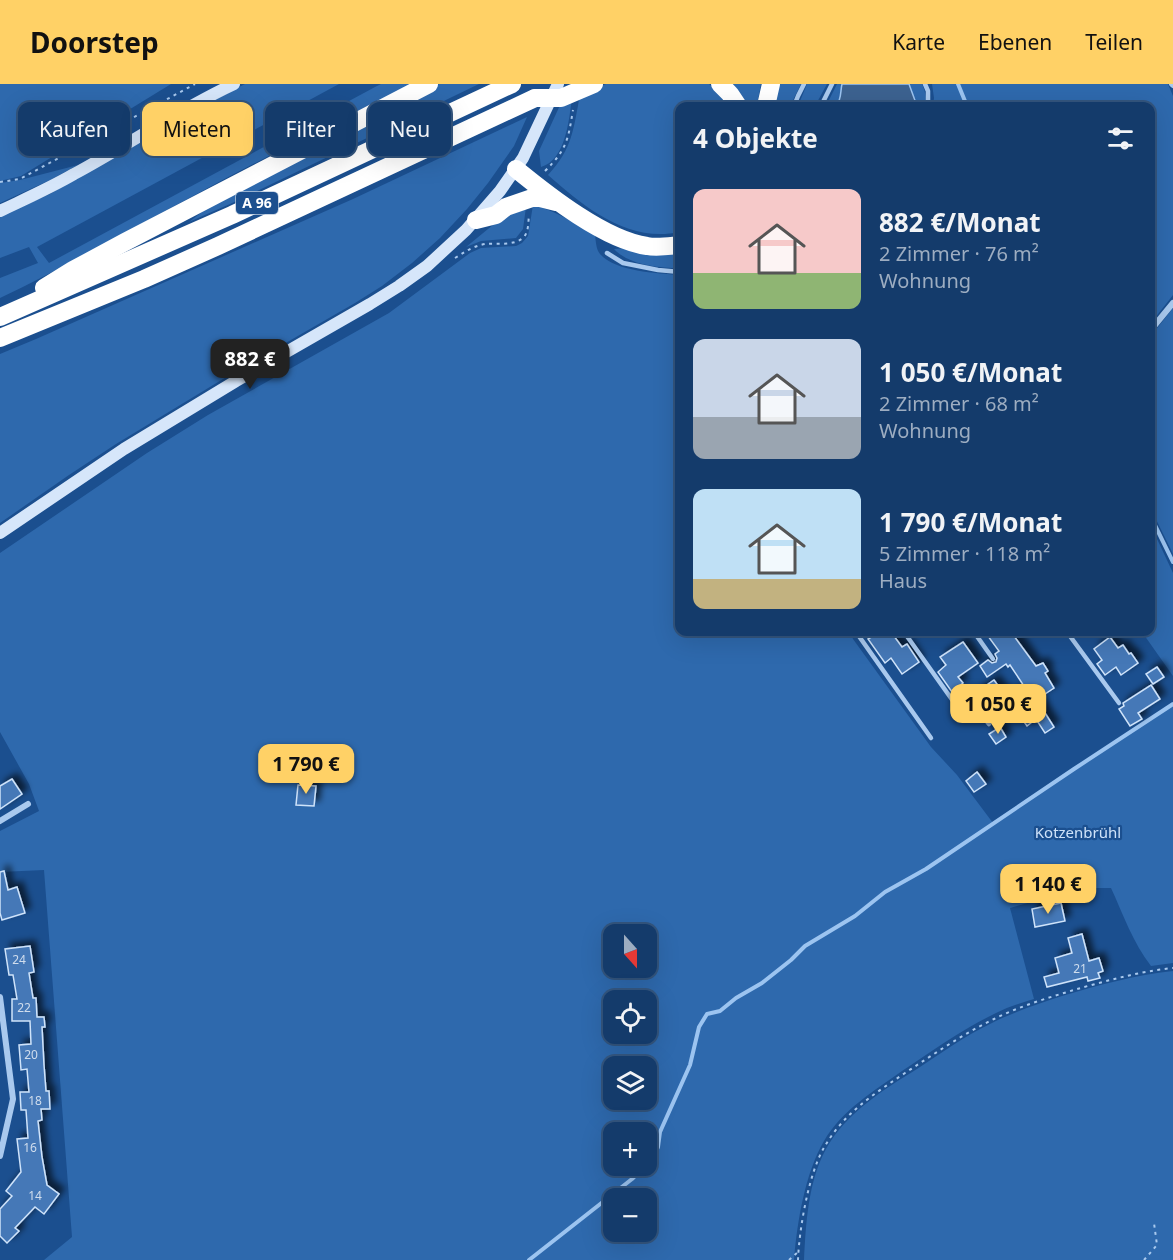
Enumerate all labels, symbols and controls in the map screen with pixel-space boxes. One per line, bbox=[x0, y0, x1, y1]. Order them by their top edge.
text: Doorstep bbox=[30, 23, 159, 61]
text: Karte bbox=[892, 28, 945, 56]
text: Ebenen bbox=[978, 28, 1052, 56]
text: Teilen bbox=[1085, 28, 1143, 56]
chip: Kaufen bbox=[18, 102, 130, 156]
chip: Mieten bbox=[142, 102, 253, 156]
chip: Filter bbox=[265, 102, 356, 156]
chip: Neu bbox=[368, 102, 451, 156]
text: 4 Objekte bbox=[693, 120, 818, 156]
icon: filters bbox=[1104, 122, 1137, 155]
road number: A 96 bbox=[236, 192, 278, 214]
text: 882 €/Monat bbox=[879, 204, 1041, 240]
icon: home bbox=[741, 213, 813, 285]
text: 2 Zimmer · 76 m² bbox=[879, 240, 1039, 267]
text: Wohnung bbox=[879, 267, 971, 294]
pin: 882 € bbox=[208, 339, 292, 390]
text: 882 € bbox=[225, 345, 275, 372]
text: 1 050 €/Monat bbox=[879, 354, 1062, 390]
icon: home bbox=[741, 363, 813, 435]
text: 2 Zimmer · 68 m² bbox=[879, 390, 1039, 417]
text: Wohnung bbox=[879, 417, 971, 444]
text: 1 790 €/Monat bbox=[879, 504, 1062, 540]
icon: home bbox=[741, 513, 813, 585]
text: 5 Zimmer · 118 m² bbox=[879, 540, 1050, 567]
text: Haus bbox=[879, 567, 927, 594]
pin: 1 050 € bbox=[943, 684, 1053, 735]
text: 1 050 € bbox=[964, 690, 1032, 717]
pin: 1 790 € bbox=[251, 744, 361, 795]
text: 1 790 € bbox=[272, 750, 340, 777]
park label: Kotzenbrühl bbox=[1035, 822, 1121, 842]
pin: 1 140 € bbox=[993, 864, 1103, 915]
text: 1 140 € bbox=[1014, 870, 1082, 897]
north arrow bbox=[603, 924, 657, 978]
map controls bbox=[603, 924, 657, 1242]
house number: 24 bbox=[12, 951, 26, 968]
house number: 21 bbox=[1073, 960, 1087, 977]
button: locate bbox=[603, 990, 657, 1044]
house number: 22 bbox=[17, 999, 31, 1016]
house number: 20 bbox=[24, 1046, 38, 1063]
button: layers bbox=[603, 1056, 657, 1110]
house number: 18 bbox=[28, 1092, 42, 1109]
button: + bbox=[603, 1122, 657, 1176]
house number: 16 bbox=[23, 1139, 37, 1156]
house number: 14 bbox=[28, 1187, 42, 1204]
button: − bbox=[603, 1188, 657, 1242]

